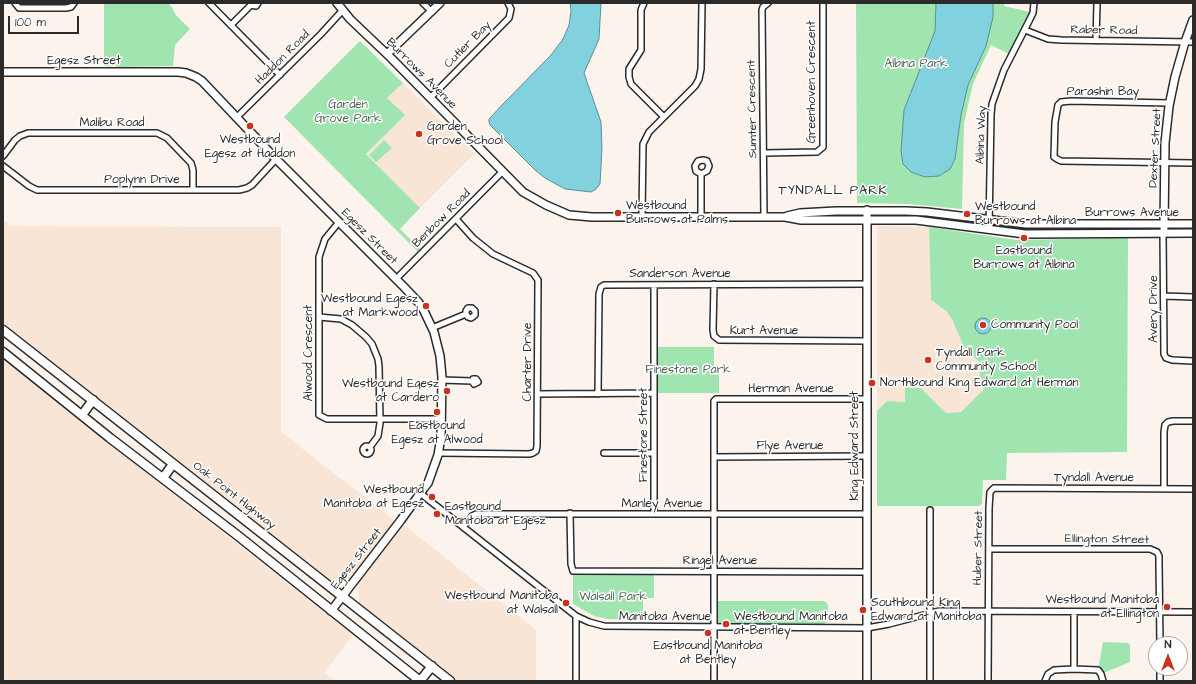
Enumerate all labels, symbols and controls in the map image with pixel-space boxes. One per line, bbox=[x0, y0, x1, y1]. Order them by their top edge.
scale bar bbox=[10, 8, 81, 34]
text: 100 m bbox=[15, 14, 46, 31]
street label: Cutler Bay bbox=[442, 19, 494, 71]
street label: Greenhoven Crescent bbox=[805, 21, 819, 143]
street label: Raber Road bbox=[1070, 23, 1138, 39]
street label: Haddon Road bbox=[253, 28, 313, 88]
street label: Burrows Avenue bbox=[383, 36, 459, 112]
street label: Egesz Street bbox=[47, 54, 121, 68]
park label: Albina Park bbox=[885, 57, 947, 71]
street label: Sumter Crescent bbox=[745, 60, 761, 158]
street label: Parashin Bay bbox=[1067, 85, 1139, 99]
park label: Garden Grove Park bbox=[315, 98, 381, 126]
street label: Albina Way bbox=[974, 105, 990, 165]
street label: Dexter Street bbox=[1147, 108, 1165, 188]
street label: Malibu Road bbox=[80, 116, 144, 130]
place label: Garden Grove School bbox=[427, 120, 503, 148]
marker: Westbound Egesz at Haddon bbox=[245, 121, 255, 131]
marker: Garden Grove School bbox=[414, 129, 424, 139]
place label: Westbound Egesz at Haddon bbox=[205, 133, 295, 161]
street label: Poplynn Drive bbox=[104, 173, 180, 187]
district label: TYNDALL PARK bbox=[779, 183, 887, 199]
street label: Benbow Road bbox=[410, 187, 474, 251]
place label: Westbound Burrows at Palms bbox=[626, 199, 728, 227]
place label: Westbound Burrows at Albina bbox=[975, 200, 1076, 228]
street label: Egesz Street bbox=[338, 206, 400, 268]
street label: Burrows Avenue bbox=[1085, 206, 1179, 220]
marker: Westbound Burrows at Palms bbox=[613, 208, 623, 218]
marker: Westbound Burrows at Albina bbox=[962, 209, 972, 219]
marker: Eastbound Burrows at Albina bbox=[1019, 233, 1029, 243]
place label: Eastbound Burrows at Albina bbox=[973, 244, 1075, 272]
street label: Sanderson Avenue bbox=[629, 267, 731, 281]
street label: Avery Drive bbox=[1147, 275, 1161, 343]
place label: Westbound Egesz at Markwood bbox=[321, 292, 418, 320]
marker: Westbound Egesz at Markwood bbox=[421, 301, 431, 311]
street label: Alwood Crescent bbox=[302, 305, 316, 401]
place label: Community Pool bbox=[991, 318, 1078, 332]
marker: Community Pool bbox=[978, 320, 988, 330]
street label: Charter Drive bbox=[521, 323, 535, 401]
street label: Kurt Avenue bbox=[730, 324, 798, 338]
place label: Tyndall Park Community School bbox=[936, 346, 1037, 374]
marker: Tyndall Park Community School bbox=[923, 355, 933, 365]
park label: Finestone Park bbox=[645, 363, 731, 377]
place label: Northbound King Edward at Herman bbox=[880, 376, 1079, 390]
place label: Westbound Egesz at Cardero bbox=[342, 377, 439, 405]
marker: Northbound King Edward at Herman bbox=[867, 378, 877, 388]
street label: Herman Avenue bbox=[748, 382, 834, 396]
marker: Westbound Egesz at Cardero bbox=[442, 386, 452, 396]
street label: Finestone Street bbox=[637, 388, 651, 482]
street label: King Edward Street bbox=[848, 391, 862, 501]
marker: Eastbound Egesz at Alwood bbox=[432, 407, 442, 417]
place label: Eastbound Egesz at Alwood bbox=[391, 419, 483, 447]
street label: Flye Avenue bbox=[756, 439, 824, 453]
street label: Oak Point Highway bbox=[189, 459, 279, 533]
street label: Tyndall Avenue bbox=[1054, 471, 1134, 485]
place label: Westbound Manitoba at Egesz bbox=[323, 483, 424, 511]
marker: Westbound Manitoba at Egesz bbox=[427, 492, 437, 502]
street label: Manley Avenue bbox=[622, 497, 702, 511]
place label: Eastbound Manitoba at Egesz bbox=[445, 500, 546, 528]
marker: Eastbound Manitoba at Egesz bbox=[432, 509, 442, 519]
street label: Huber Street bbox=[971, 510, 987, 586]
street label: Egesz Street bbox=[329, 526, 385, 592]
street label: Ellington Street bbox=[1065, 532, 1149, 548]
street label: Ringel Avenue bbox=[683, 554, 757, 568]
place label: Westbound Manitoba at Walsall bbox=[445, 589, 558, 617]
park label: Walsall Park bbox=[579, 590, 647, 604]
place label: Westbound Manitoba at Ellington bbox=[1046, 593, 1159, 621]
place label: Southbound King Edward at Manitoba bbox=[871, 596, 982, 624]
marker: Westbound Manitoba at Walsall bbox=[561, 598, 571, 608]
marker: Westbound Manitoba at Ellington bbox=[1162, 602, 1172, 612]
marker: Southbound King Edward at Manitoba bbox=[858, 605, 868, 615]
street label: Manitoba Avenue bbox=[619, 610, 711, 624]
place label: Westbound Manitoba at Bentley bbox=[734, 610, 847, 638]
marker: Westbound Manitoba at Bentley bbox=[721, 619, 731, 629]
marker: Eastbound Manitoba at Bentley bbox=[703, 628, 713, 638]
north arrow bbox=[1148, 636, 1188, 676]
text: N bbox=[1165, 637, 1171, 652]
place label: Eastbound Manitoba at Bentley bbox=[654, 639, 762, 667]

